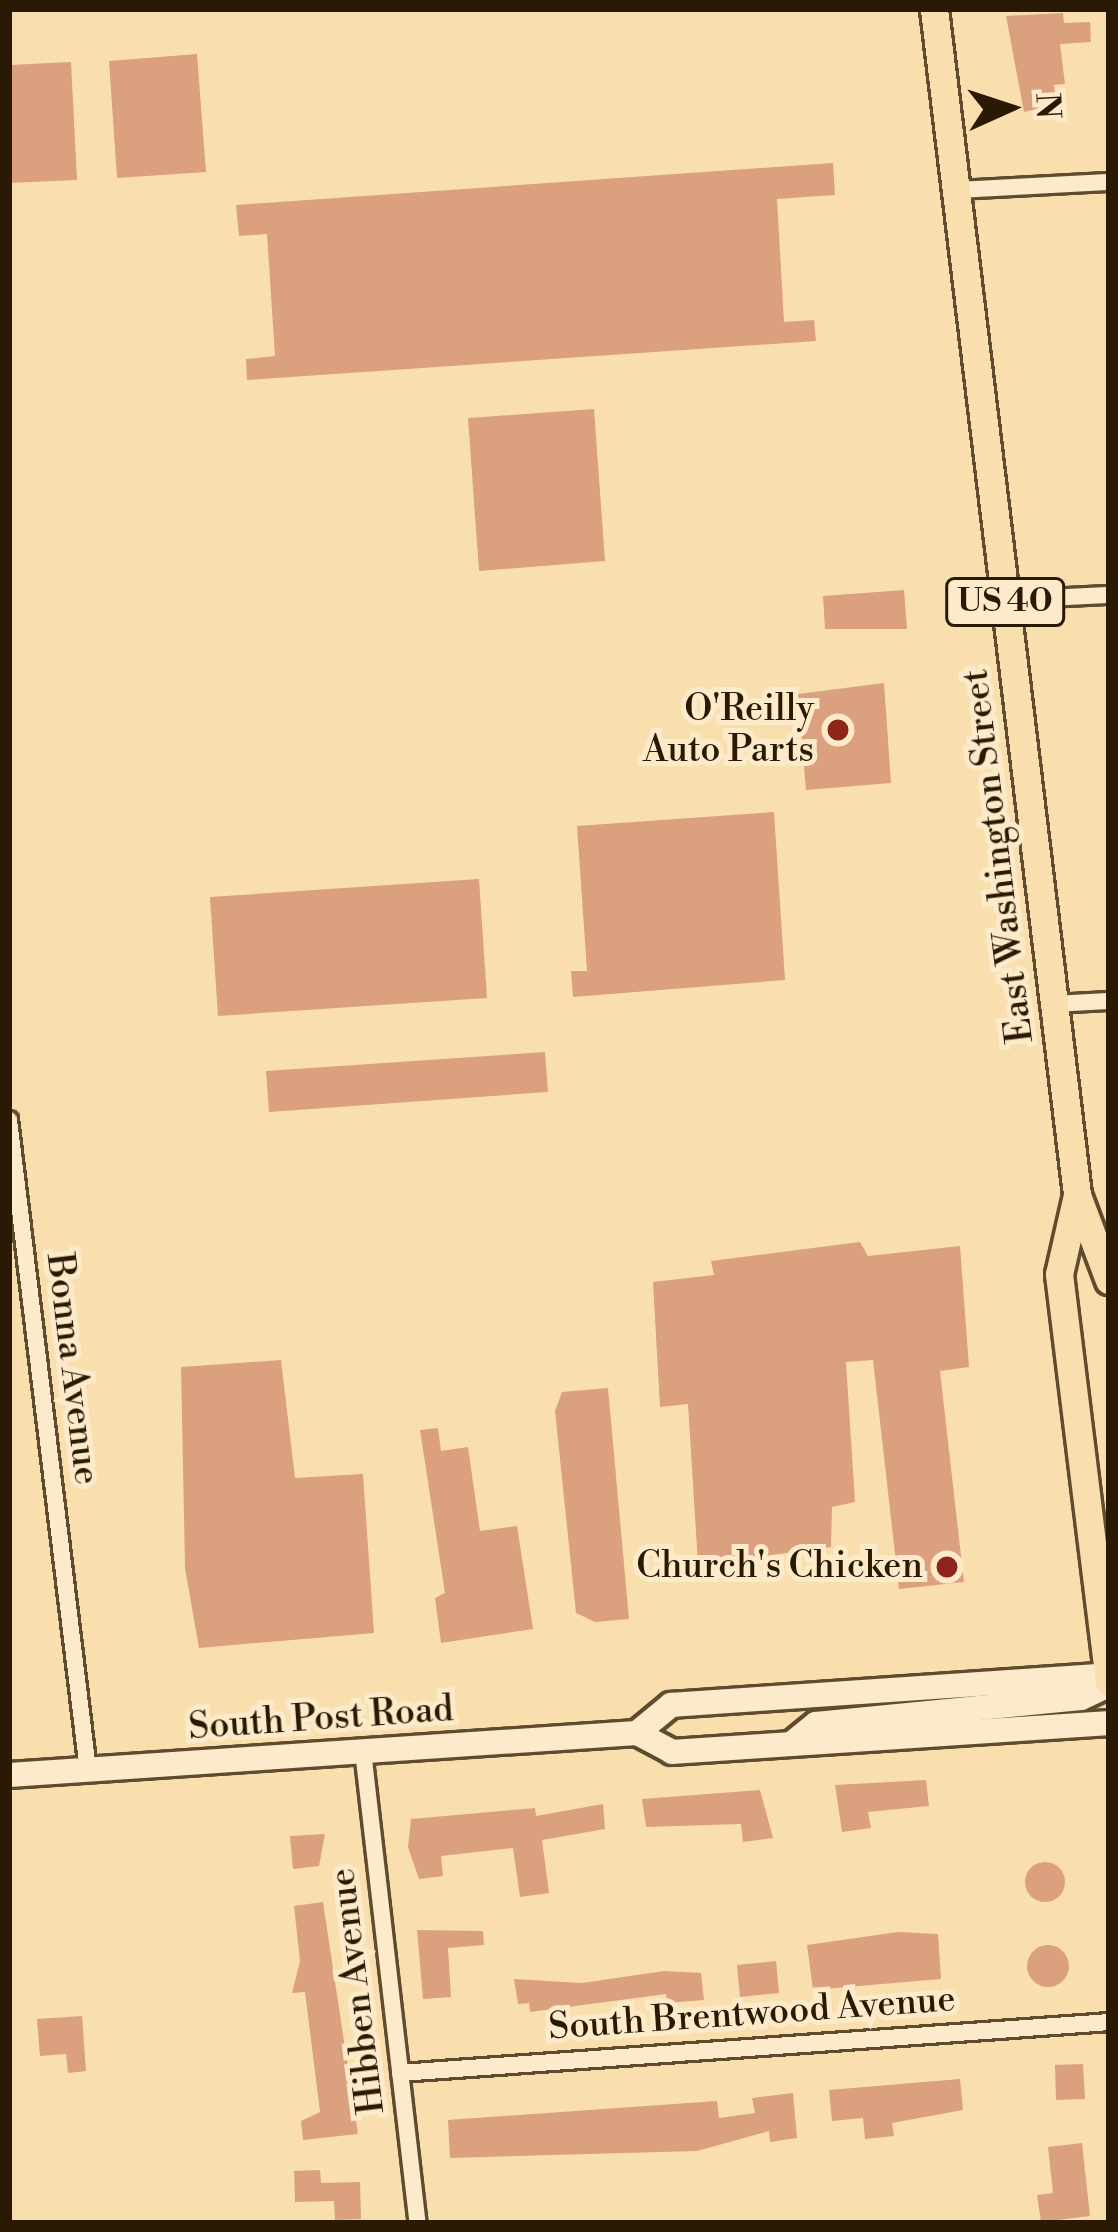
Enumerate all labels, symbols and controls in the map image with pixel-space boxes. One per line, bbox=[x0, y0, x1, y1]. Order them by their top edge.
north arrow bbox=[950, 48, 1070, 168]
text: N bbox=[1025, 92, 1068, 120]
road number: US 40 bbox=[945, 575, 1065, 629]
street label: East Washington Street bbox=[955, 667, 1043, 1045]
place label: O'Reilly Auto Parts bbox=[643, 687, 814, 772]
marker: O'Reilly Auto Parts bbox=[825, 717, 851, 743]
street label: Bonna Avenue bbox=[36, 1251, 108, 1487]
place label: Church's Chicken bbox=[636, 1545, 923, 1589]
marker: Church's Chicken bbox=[934, 1554, 960, 1580]
street label: South Post Road bbox=[187, 1688, 455, 1750]
street label: Hibben Avenue bbox=[321, 1866, 395, 2116]
street label: South Brentwood Avenue bbox=[547, 1978, 957, 2050]

